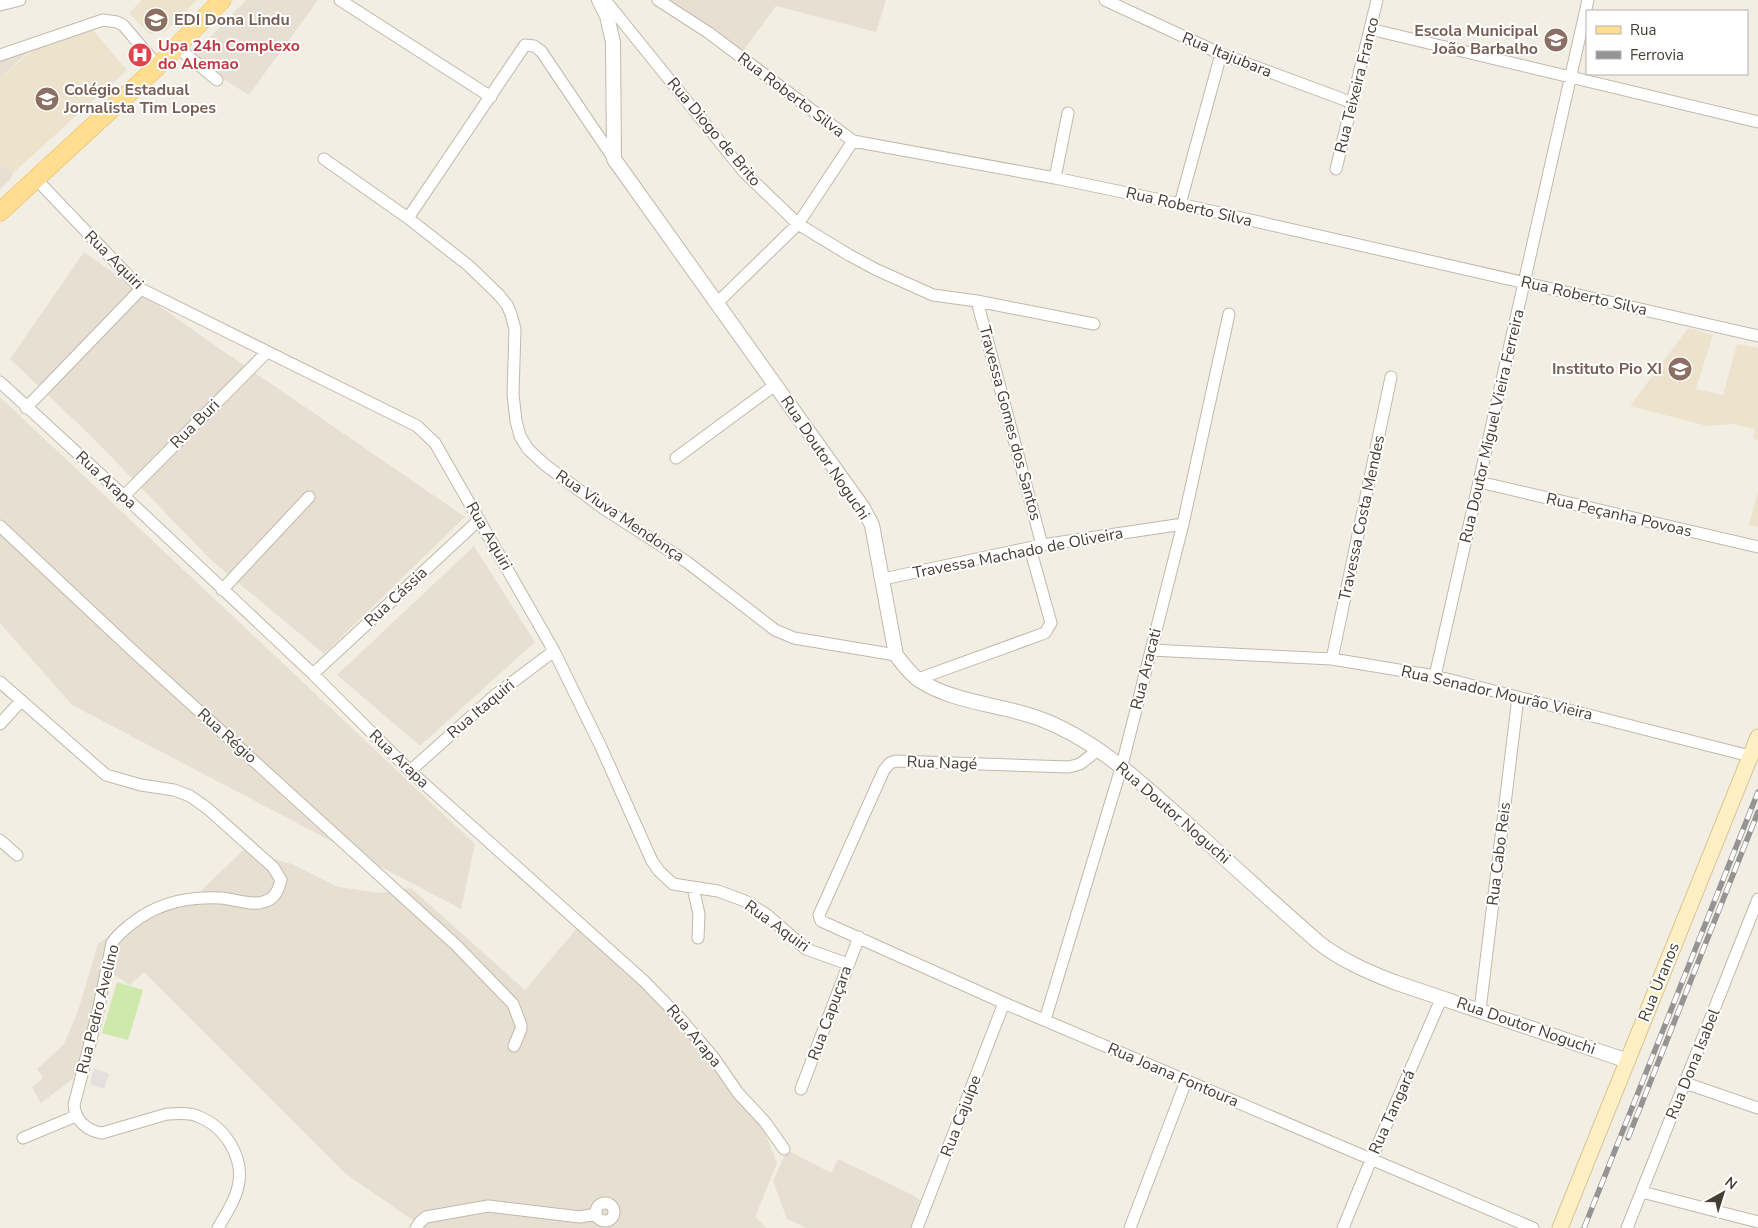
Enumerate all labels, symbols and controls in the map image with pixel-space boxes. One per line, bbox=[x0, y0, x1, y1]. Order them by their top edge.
school or university icon: EDI Dona Lindu bbox=[143, 7, 169, 33]
place label: EDI Dona Lindu bbox=[174, 9, 290, 31]
legend bbox=[1586, 10, 1748, 75]
street label: Rua Teixeira Franco bbox=[1329, 15, 1385, 155]
place label: Escola Municipal João Barbalho bbox=[1414, 20, 1538, 60]
text: Rua bbox=[1630, 20, 1656, 40]
street label: Rua Itajubara bbox=[1179, 27, 1275, 83]
school or university icon: Escola Municipal João Barbalho bbox=[1543, 27, 1569, 53]
place label: Upa 24h Complexo do Alemao bbox=[158, 35, 300, 75]
hospital icon: Upa 24h Complexo do Alemao bbox=[127, 42, 153, 68]
text: Ferrovia bbox=[1630, 45, 1684, 65]
street label: Rua Roberto Silva bbox=[733, 47, 849, 143]
street label: Rua Diogo de Brito bbox=[662, 73, 766, 191]
place label: Colégio Estadual Jornalista Tim Lopes bbox=[63, 79, 216, 119]
school or university icon: Colégio Estadual Jornalista Tim Lopes bbox=[34, 86, 60, 112]
street label: Rua Roberto Silva bbox=[1124, 182, 1254, 232]
street label: Rua Aquiri bbox=[80, 226, 148, 294]
street label: Rua Roberto Silva bbox=[1519, 271, 1649, 321]
street label: Rua Doutor Miguel Vieira Ferreira bbox=[1454, 307, 1530, 545]
street label: Travessa Gomes dos Santos bbox=[973, 323, 1047, 523]
school or university icon: Instituto Pio XI bbox=[1667, 356, 1693, 382]
place label: Instituto Pio XI bbox=[1552, 358, 1662, 380]
street label: Rua Doutor Noguchi bbox=[775, 392, 875, 524]
street label: Rua Buri bbox=[165, 394, 225, 454]
street label: Travessa Costa Mendes bbox=[1334, 433, 1390, 603]
street label: Rua Arapa bbox=[71, 446, 141, 514]
street label: Rua Viuva Mendonça bbox=[551, 465, 689, 567]
street label: Rua Peçanha Povoas bbox=[1544, 488, 1694, 542]
street label: Rua Aquiri bbox=[461, 498, 517, 574]
street label: Travessa Machado de Oliveira bbox=[911, 522, 1125, 584]
street label: Rua Cássia bbox=[360, 562, 432, 632]
street label: Rua Aracati bbox=[1125, 626, 1167, 712]
street label: Rua Senador Mourão Vieira bbox=[1399, 660, 1595, 726]
street label: Rua Itaquiri bbox=[443, 674, 519, 744]
street label: Rua Régio bbox=[192, 703, 262, 769]
street label: Rua Arapa bbox=[364, 725, 434, 793]
street label: Rua Nagé bbox=[906, 751, 978, 775]
street label: Rua Doutor Noguchi bbox=[1111, 757, 1235, 869]
street label: Rua Cabo Reis bbox=[1482, 801, 1516, 907]
street label: Rua Aquiri bbox=[740, 895, 814, 957]
street label: Rua Uranos bbox=[1633, 939, 1685, 1025]
street label: Rua Pedro Avelino bbox=[71, 942, 125, 1076]
street label: Rua Capuçara bbox=[803, 962, 857, 1064]
street label: Rua Doutor Noguchi bbox=[1454, 992, 1598, 1060]
street label: Rua Arapa bbox=[661, 1000, 727, 1072]
street label: Rua Dona Isabel bbox=[1661, 1005, 1725, 1123]
street label: Rua Joana Fontoura bbox=[1104, 1037, 1242, 1113]
street label: Rua Tangará bbox=[1364, 1066, 1420, 1158]
street label: Rua Cajuípe bbox=[935, 1072, 987, 1160]
north arrow bbox=[1698, 1168, 1748, 1218]
text: N bbox=[1721, 1173, 1741, 1194]

